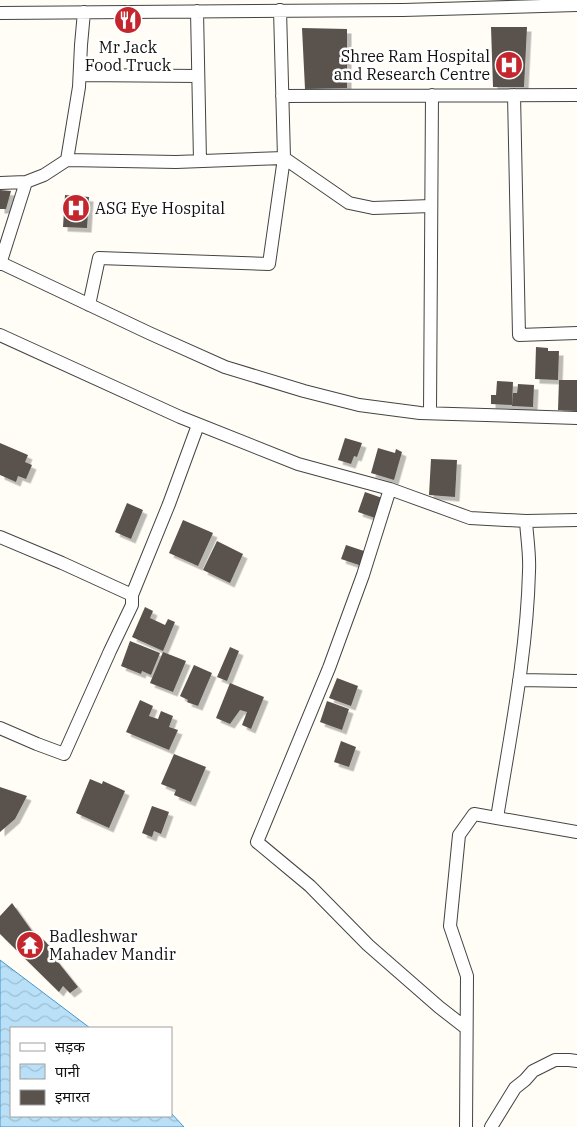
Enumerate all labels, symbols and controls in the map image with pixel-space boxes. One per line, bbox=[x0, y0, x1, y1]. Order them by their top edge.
restaurant icon: Mr Jack Food Truck bbox=[113, 5, 143, 35]
place label: Mr Jack Food Truck bbox=[85, 37, 172, 75]
place label: Shree Ram Hospital and Research Centre bbox=[334, 46, 490, 84]
hospital icon: Shree Ram Hospital and Research Centre bbox=[494, 50, 524, 80]
hospital icon: ASG Eye Hospital bbox=[61, 193, 91, 223]
place label: ASG Eye Hospital bbox=[95, 198, 225, 218]
place label: Badleshwar Mahadev Mandir bbox=[49, 926, 176, 964]
temple icon: Badleshwar Mahadev Mandir bbox=[15, 930, 45, 960]
legend bbox=[10, 1027, 172, 1117]
text: सड़क bbox=[55, 1037, 85, 1056]
text: पानी bbox=[55, 1062, 81, 1081]
text: इमारत bbox=[55, 1087, 90, 1106]

